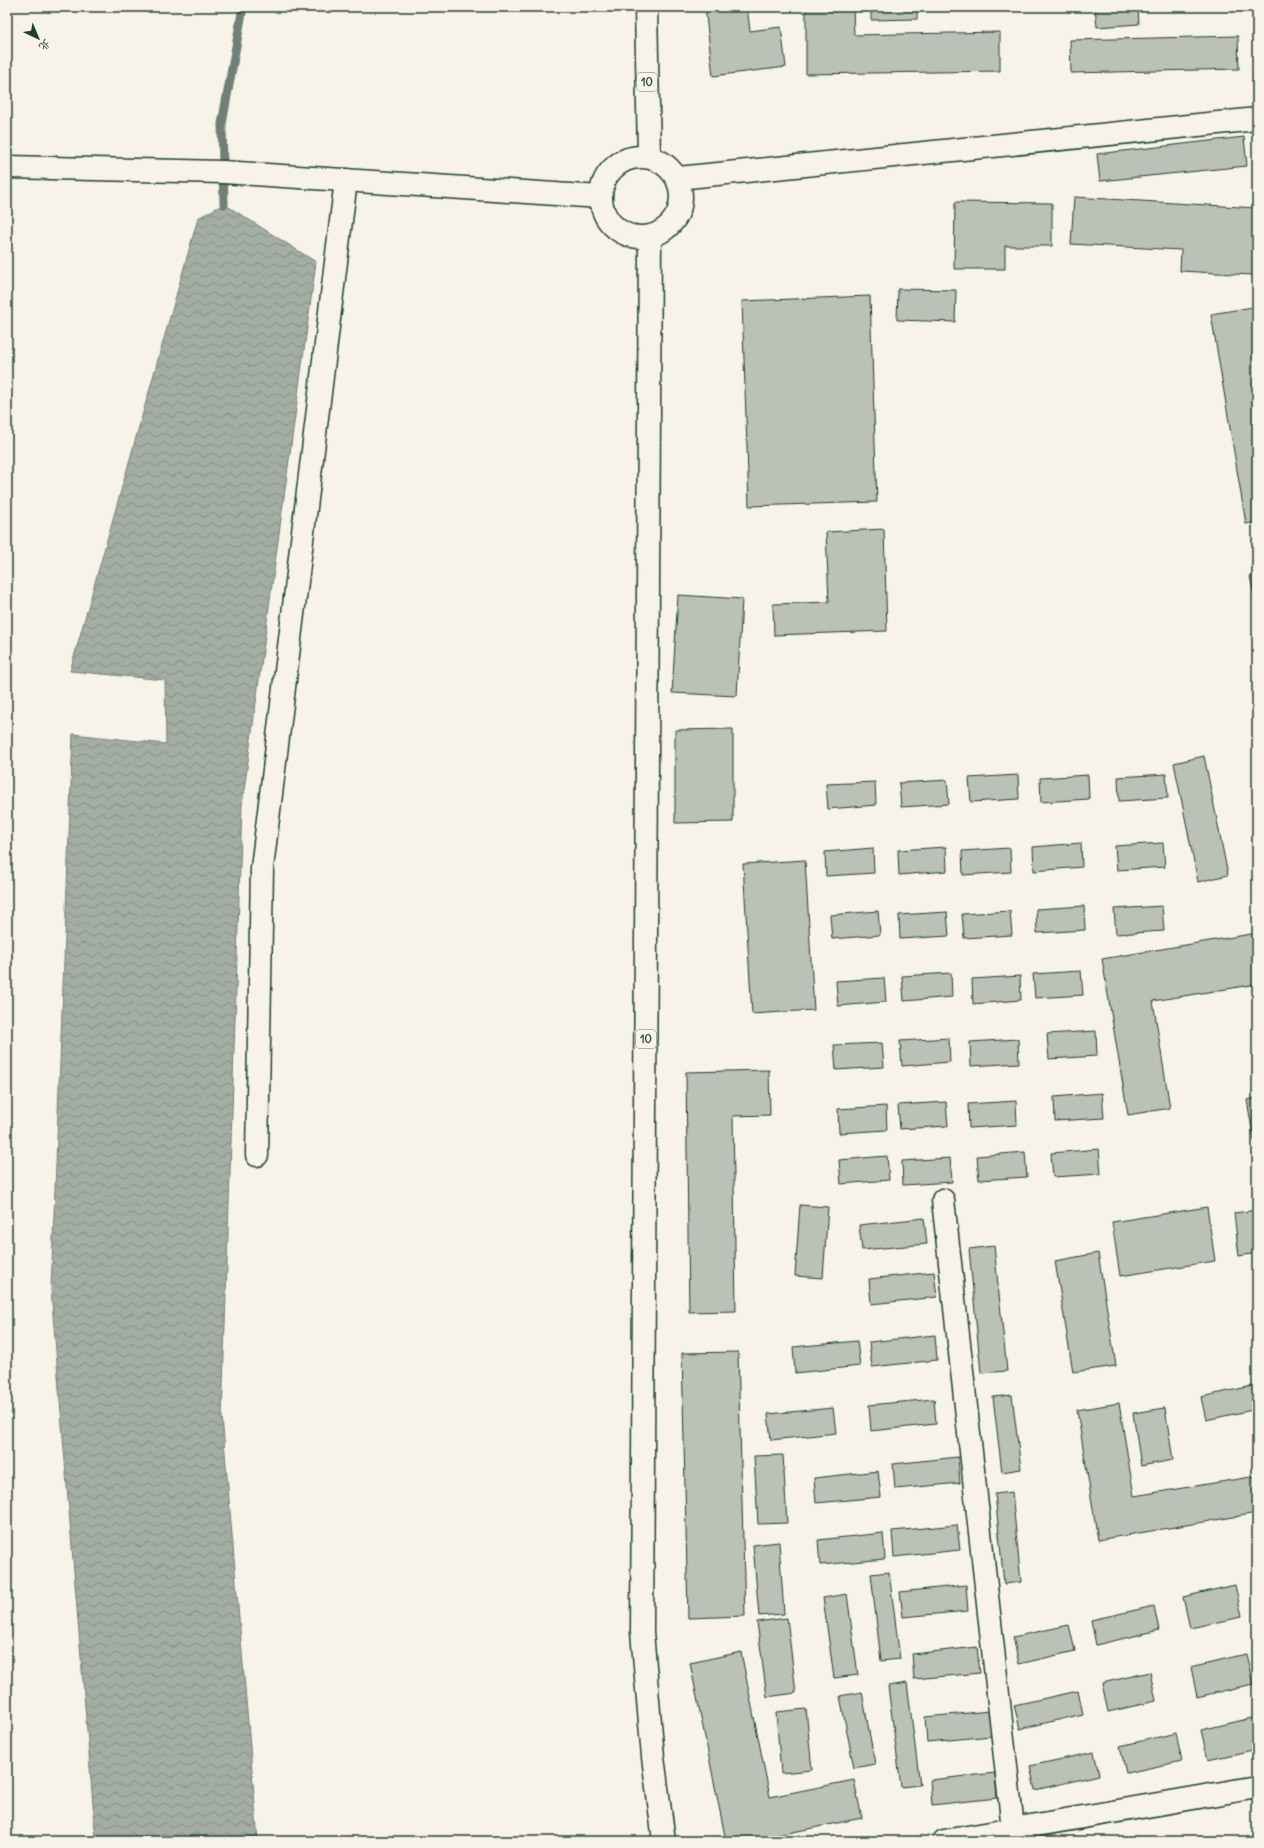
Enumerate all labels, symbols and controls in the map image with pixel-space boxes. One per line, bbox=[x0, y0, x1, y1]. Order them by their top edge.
north arrow bbox=[18, 18, 58, 58]
text: 北 bbox=[36, 36, 54, 54]
road number: 10 bbox=[637, 73, 657, 91]
road number: 10 bbox=[636, 1030, 656, 1048]

